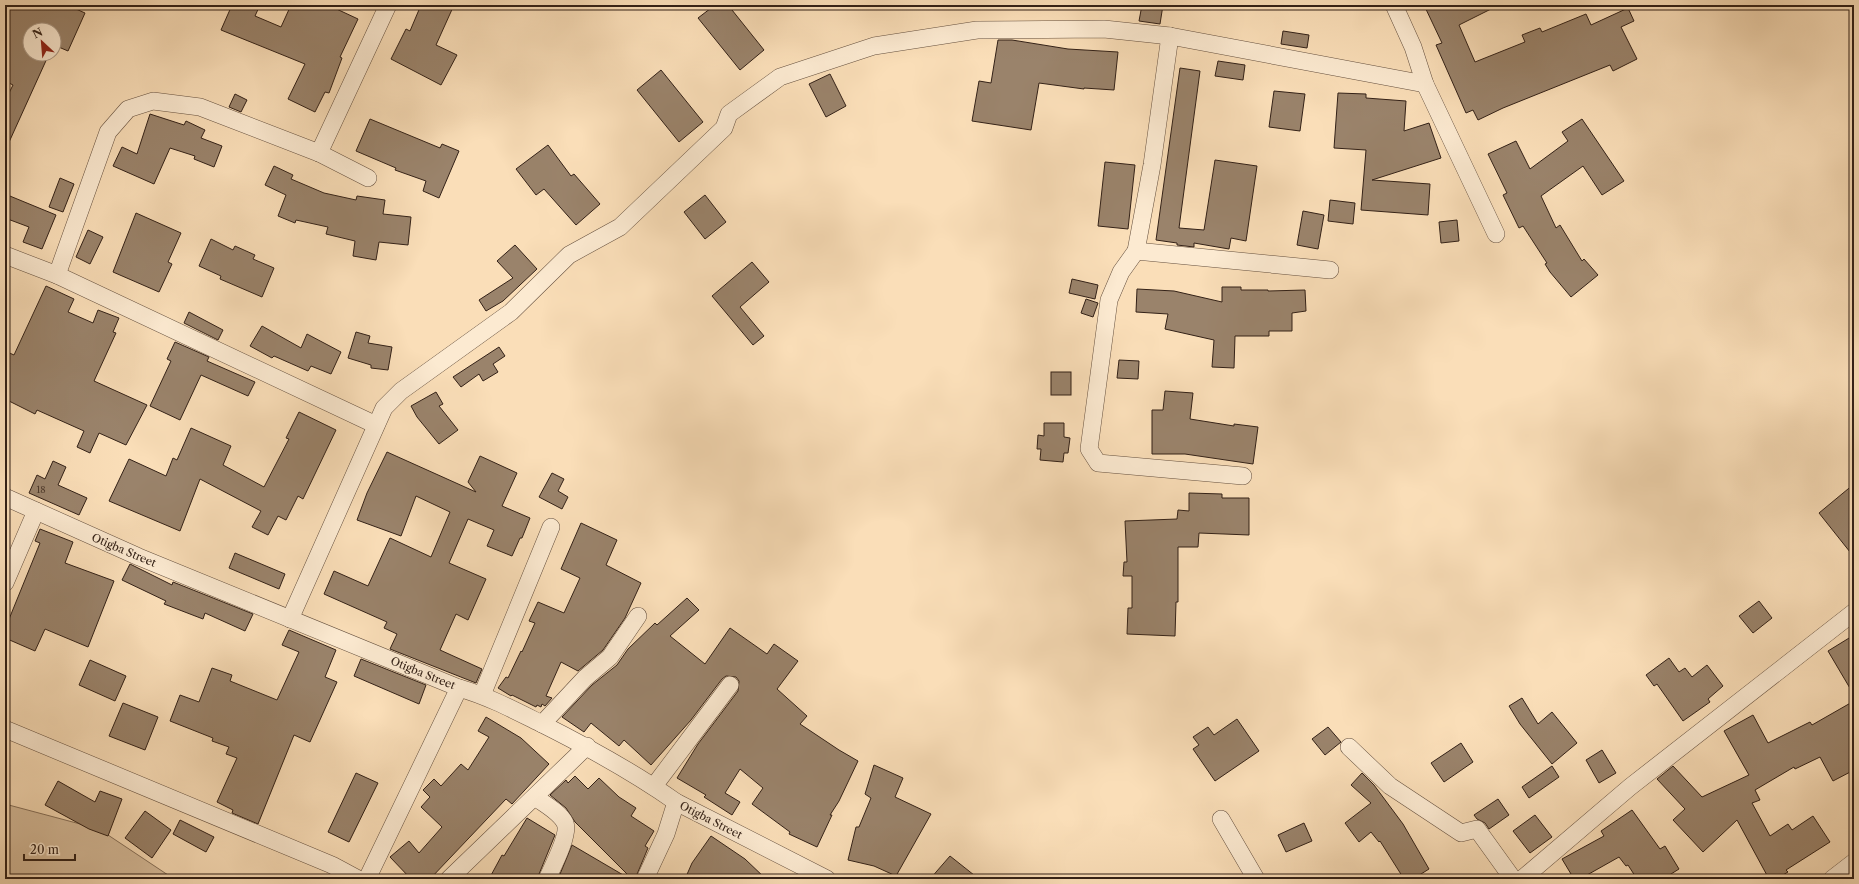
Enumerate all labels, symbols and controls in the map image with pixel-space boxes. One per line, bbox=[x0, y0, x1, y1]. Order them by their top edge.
north arrow bbox=[22, 22, 62, 62]
text: N bbox=[30, 24, 45, 41]
house number: 18 bbox=[36, 484, 46, 495]
street label: Otigba Street bbox=[90, 530, 158, 570]
street label: Otigba Street bbox=[389, 654, 458, 692]
street label: Otigba Street bbox=[677, 798, 745, 842]
scale bar bbox=[24, 836, 75, 862]
text: 20 m bbox=[30, 842, 59, 857]

